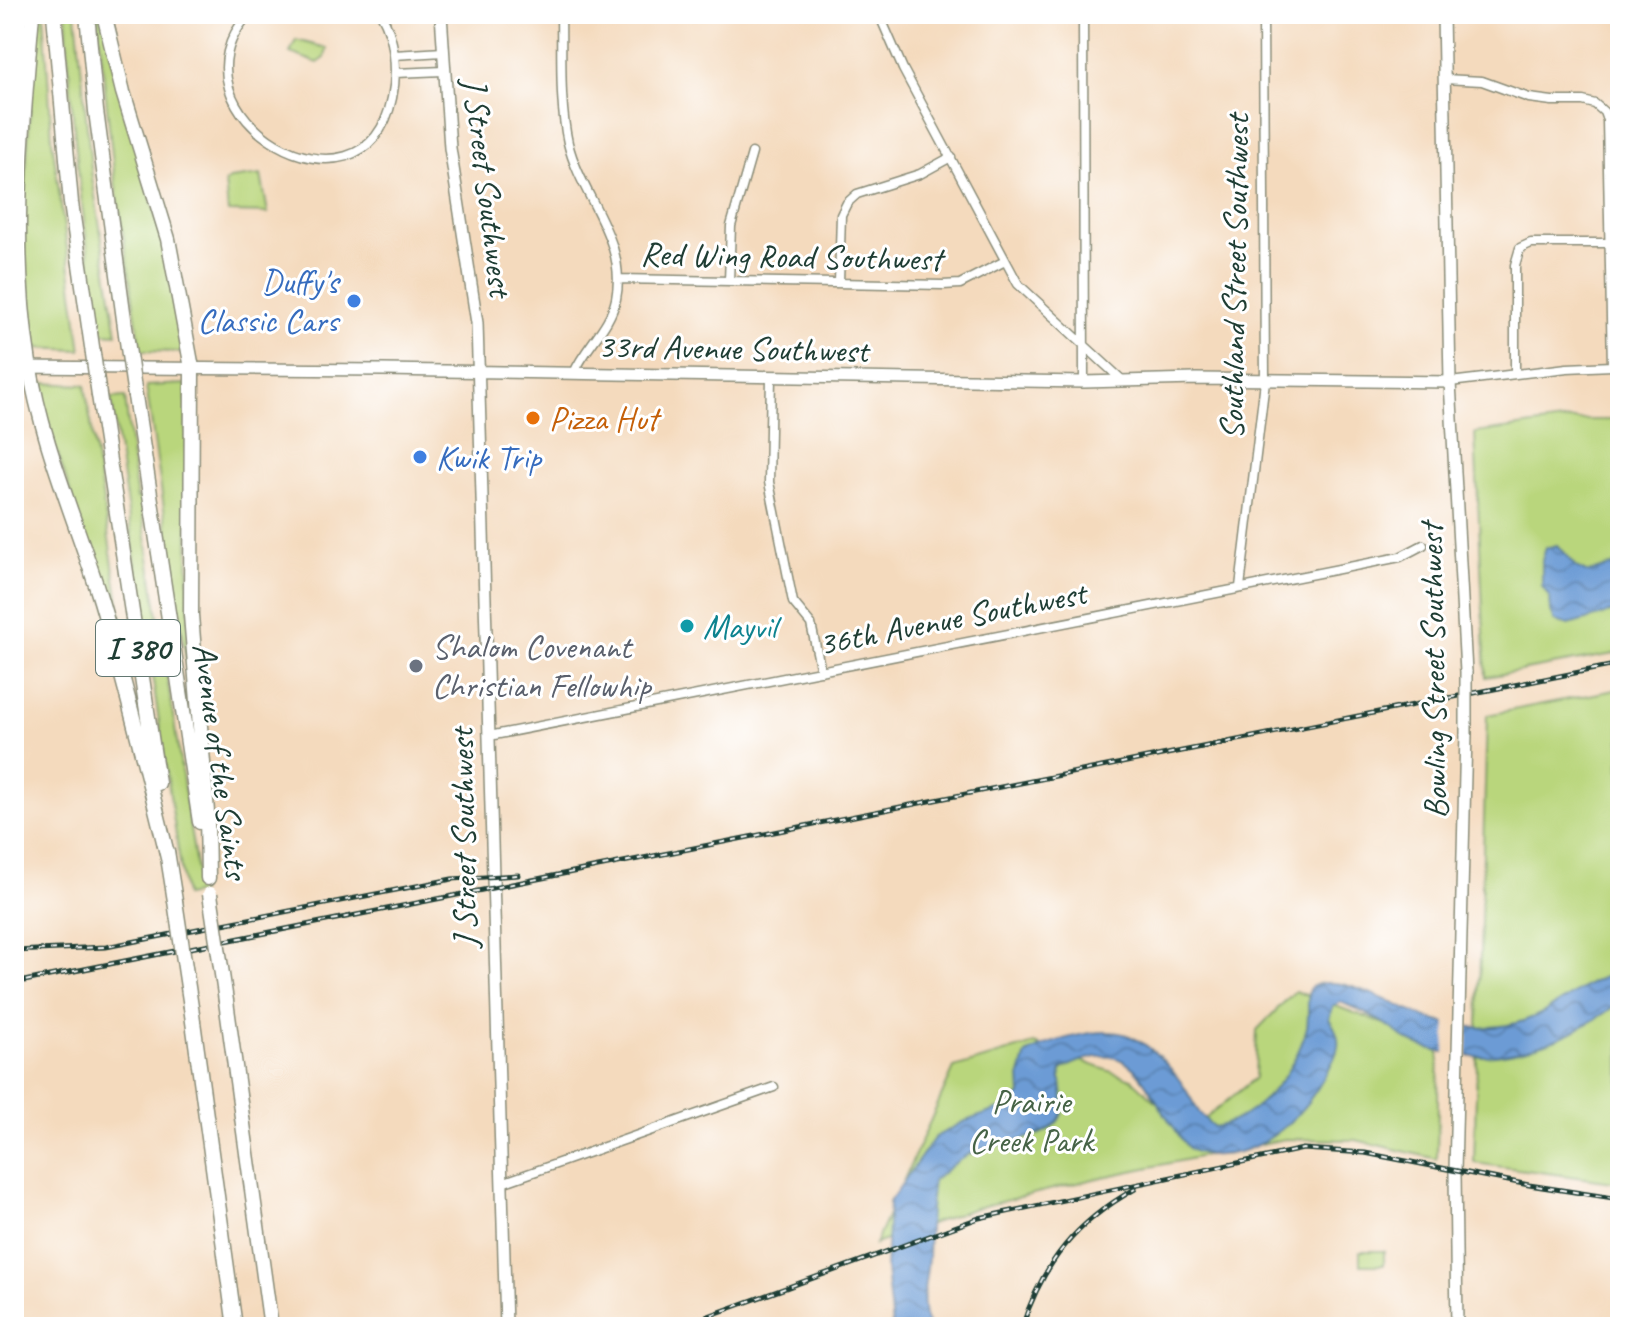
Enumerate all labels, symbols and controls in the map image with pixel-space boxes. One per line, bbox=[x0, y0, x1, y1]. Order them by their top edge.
street label: J Street Southwest bbox=[453, 73, 523, 302]
street label: Southland Street Southwest bbox=[1210, 110, 1258, 440]
street label: Red Wing Road Southwest bbox=[640, 232, 947, 280]
place label: Duffy's Classic Cars bbox=[198, 260, 341, 342]
marker: Duffy's Classic Cars bbox=[345, 292, 363, 310]
street label: 33rd Avenue Southwest bbox=[598, 324, 872, 372]
place label: Pizza Hut bbox=[549, 397, 663, 440]
marker: Pizza Hut bbox=[524, 409, 542, 427]
place label: Kwik Trip bbox=[436, 436, 543, 479]
marker: Kwik Trip bbox=[411, 448, 429, 466]
street label: Bowling Street Southwest bbox=[1409, 518, 1457, 819]
street label: 36th Avenue Southwest bbox=[815, 570, 1093, 665]
place label: Mayvil bbox=[703, 605, 783, 648]
marker: Mayvil bbox=[678, 617, 696, 635]
road number: I 380 bbox=[96, 620, 180, 676]
place label: Shalom Covenant Christian Fellowhip bbox=[432, 625, 653, 707]
street label: Avenue of the Saints bbox=[183, 640, 259, 884]
marker: Shalom Covenant Christian Fellowhip bbox=[407, 657, 425, 675]
street label: J Street Southwest bbox=[440, 724, 486, 950]
park label: Prairie Creek Park bbox=[969, 1080, 1096, 1162]

